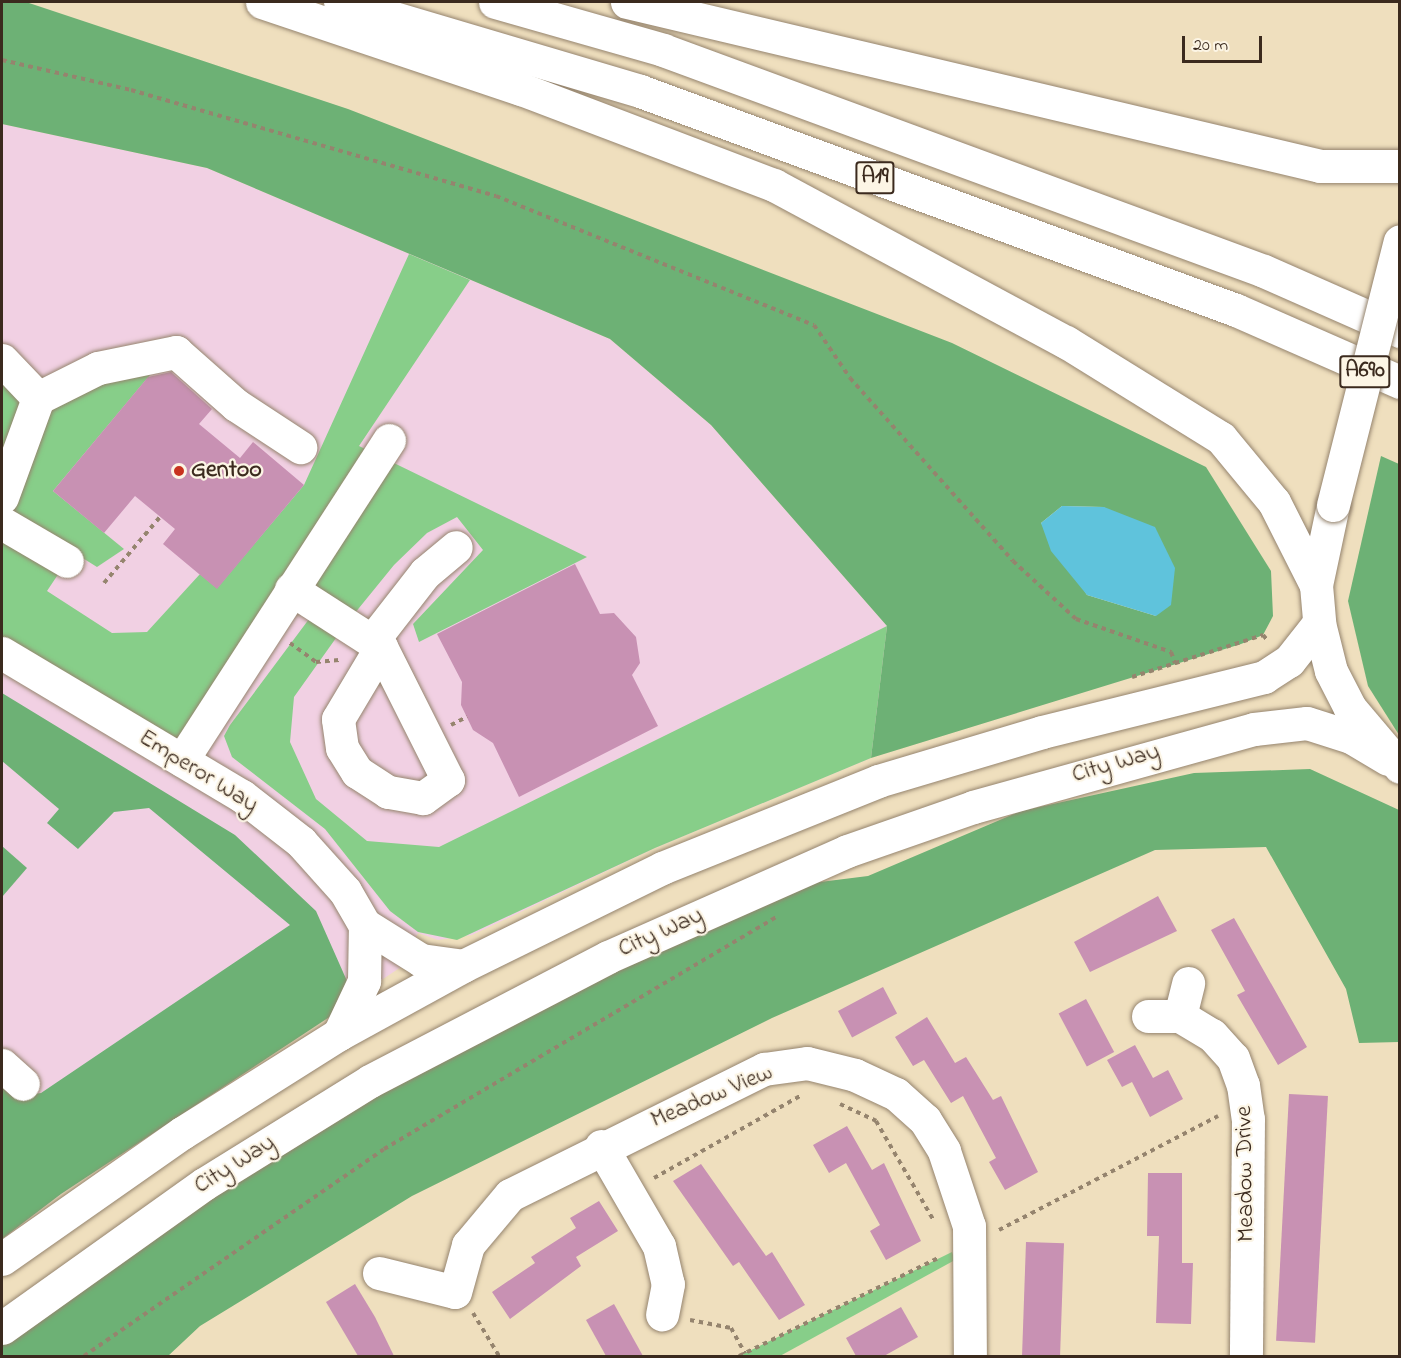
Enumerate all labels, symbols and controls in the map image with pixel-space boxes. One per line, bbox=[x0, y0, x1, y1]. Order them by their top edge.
scale bar bbox=[1185, 24, 1264, 62]
text: 20 m bbox=[1193, 33, 1228, 59]
road number: A19 bbox=[854, 159, 896, 197]
road number: A690 bbox=[1338, 353, 1392, 391]
place label: Gentoo bbox=[191, 457, 262, 485]
marker: Gentoo bbox=[172, 464, 186, 478]
street label: Emperor Way bbox=[133, 724, 263, 820]
street label: City Way bbox=[1069, 738, 1163, 790]
street label: City Way bbox=[614, 902, 708, 964]
street label: Meadow View bbox=[647, 1058, 777, 1136]
street label: Meadow Drive bbox=[1230, 1106, 1262, 1242]
street label: City Way bbox=[189, 1129, 281, 1201]

